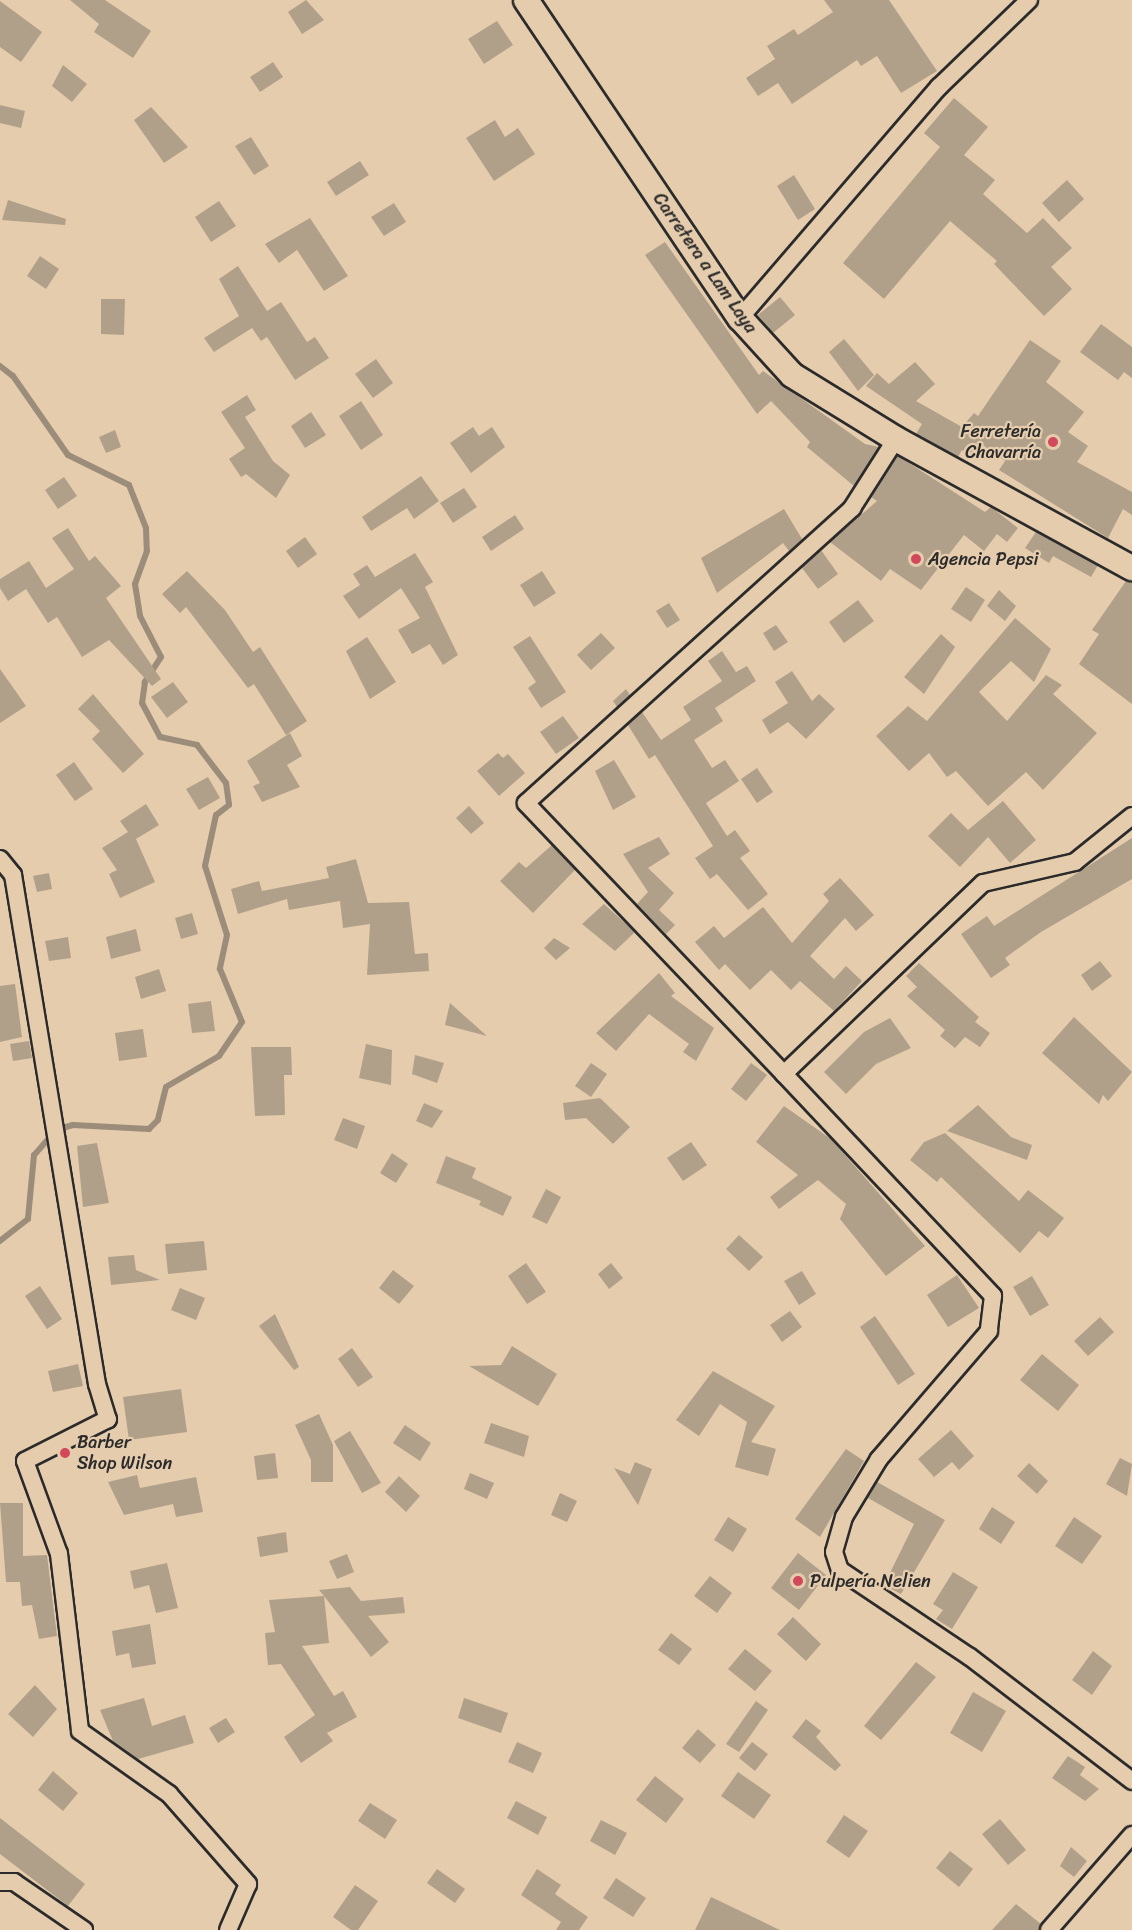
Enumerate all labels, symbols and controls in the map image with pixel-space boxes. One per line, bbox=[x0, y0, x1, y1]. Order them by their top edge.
street label: Carretera a Lam Laya bbox=[648, 189, 762, 337]
place label: Ferretería Chavarría bbox=[961, 421, 1041, 464]
marker: Ferretería Chavarría bbox=[1046, 435, 1060, 449]
place label: Agencia Pepsi bbox=[928, 548, 1038, 570]
marker: Agencia Pepsi bbox=[909, 552, 923, 566]
place label: Barber Shop Wilson bbox=[77, 1432, 172, 1474]
marker: Barber Shop Wilson bbox=[58, 1446, 72, 1460]
place label: Pulpería Nelien bbox=[810, 1570, 931, 1592]
marker: Pulpería Nelien bbox=[791, 1574, 805, 1588]

